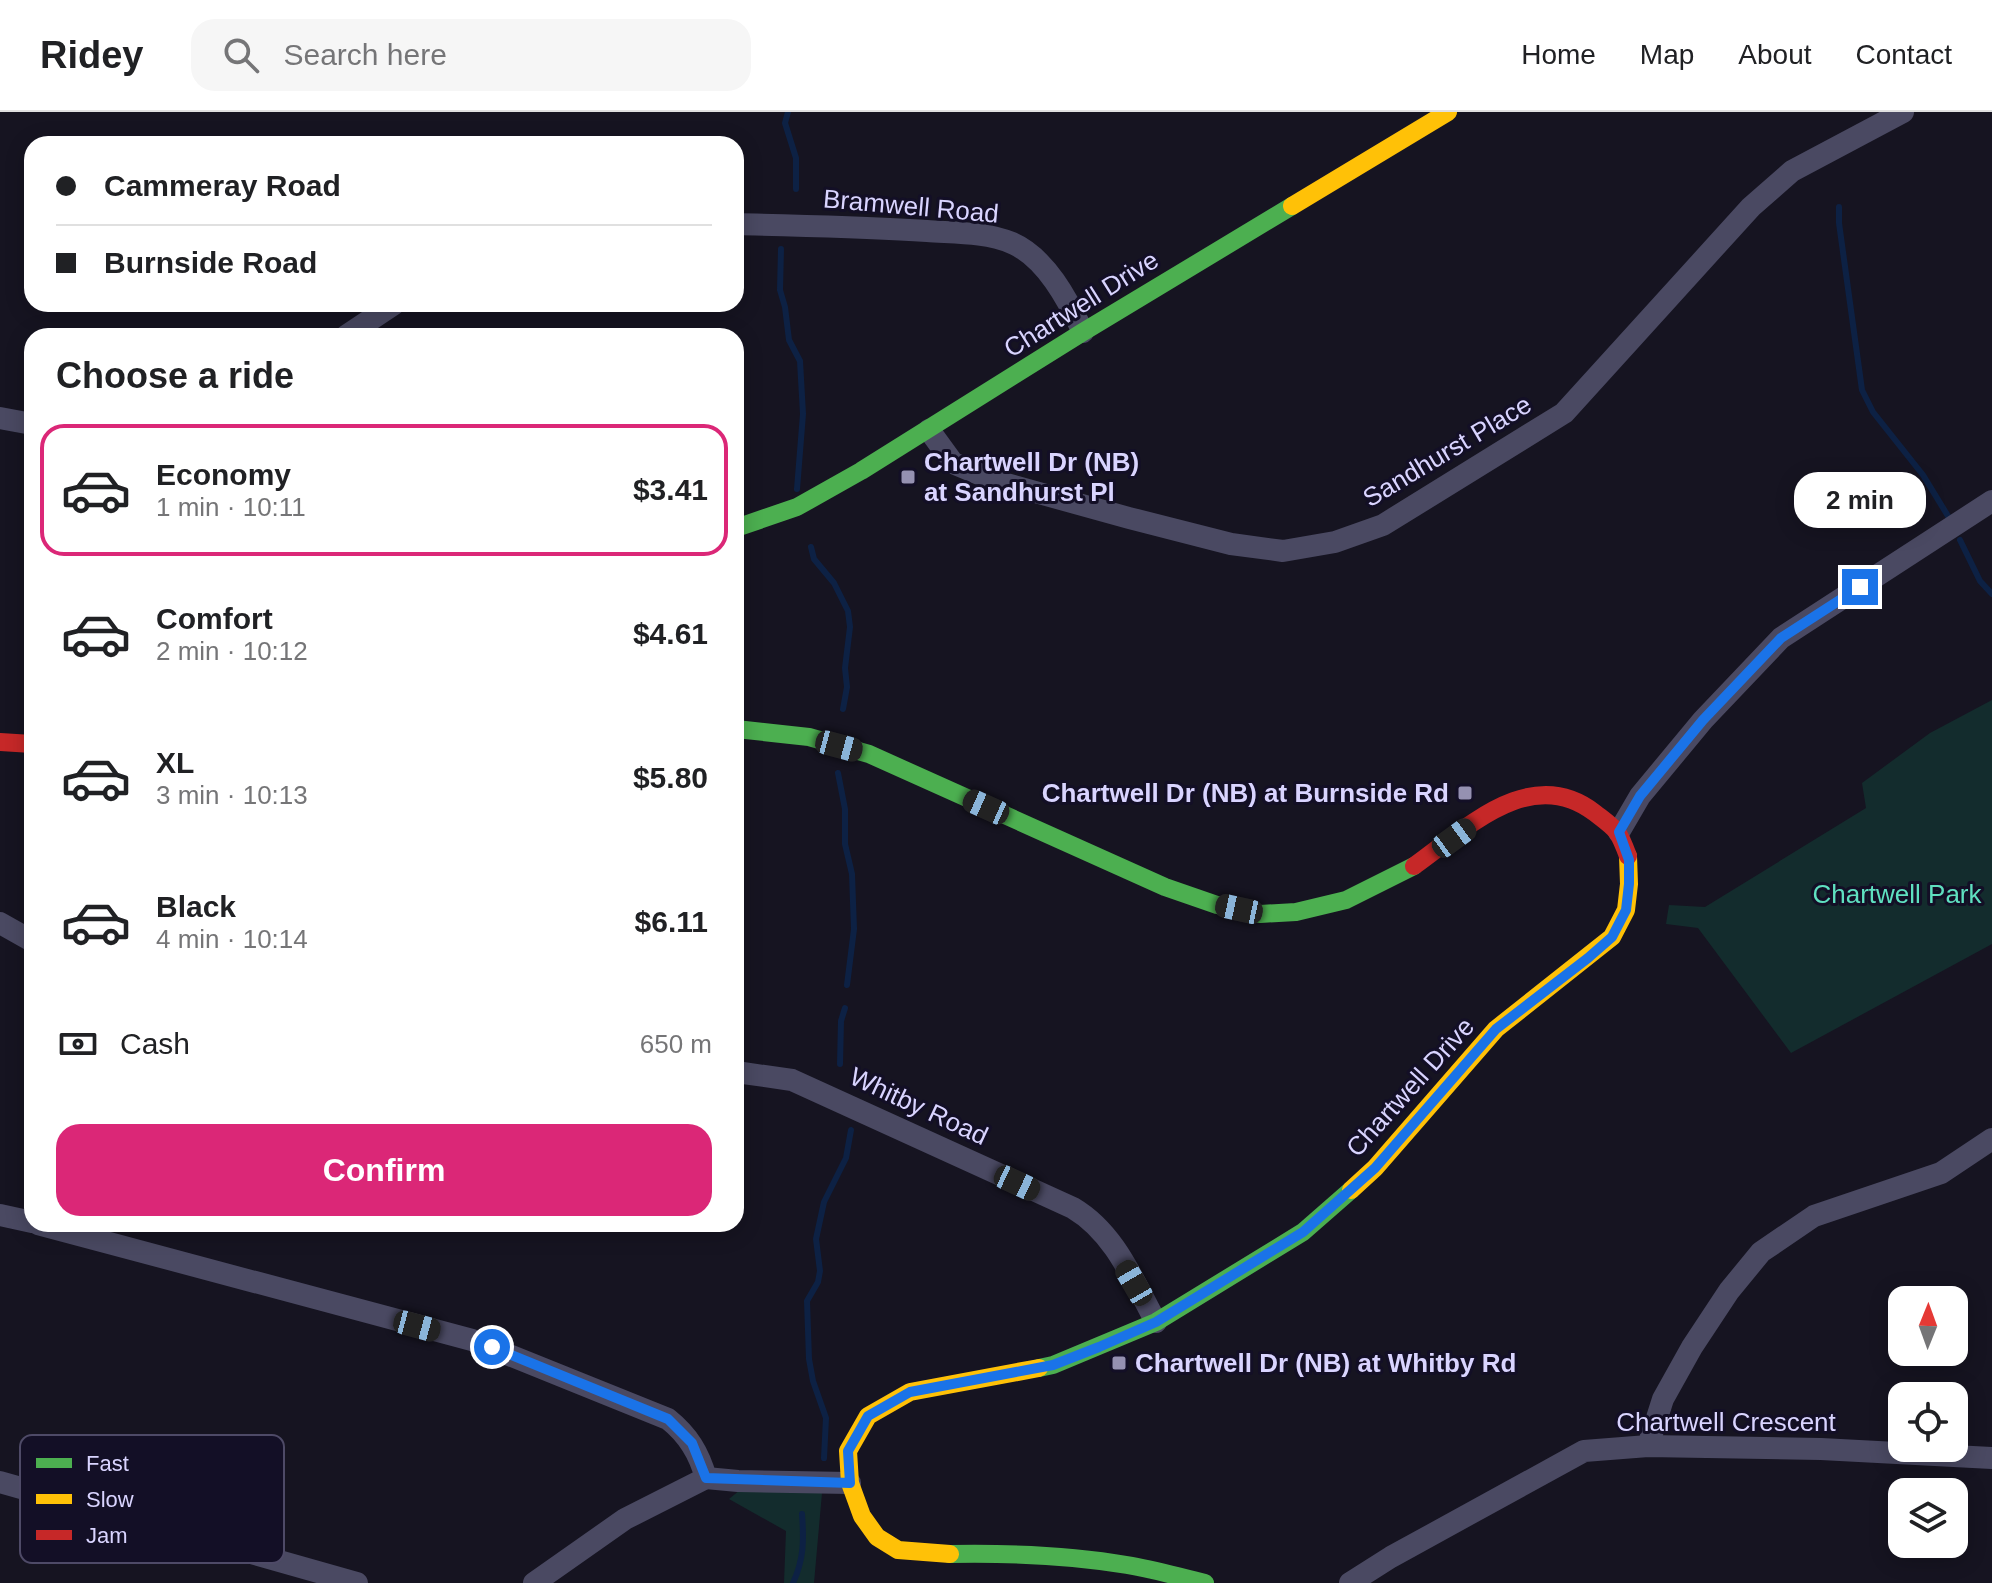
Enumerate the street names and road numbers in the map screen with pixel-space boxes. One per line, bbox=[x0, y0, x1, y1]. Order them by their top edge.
street label: Bramwell Road bbox=[822, 183, 1000, 229]
street label: Chartwell Drive bbox=[998, 245, 1164, 363]
street label: Sandhurst Place bbox=[1358, 389, 1536, 513]
street label: Chartwell Drive bbox=[1340, 1011, 1480, 1163]
street label: Whitby Road bbox=[845, 1061, 993, 1151]
street label: Chartwell Crescent bbox=[1616, 1407, 1837, 1437]

